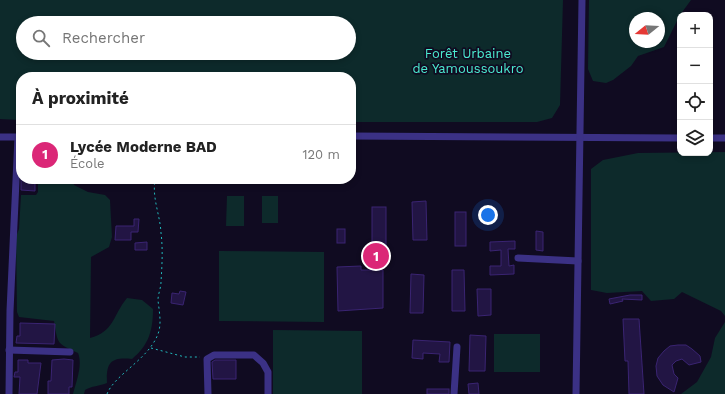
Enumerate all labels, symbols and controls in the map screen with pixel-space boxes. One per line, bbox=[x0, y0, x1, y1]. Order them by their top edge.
north arrow bbox=[629, 12, 665, 48]
map controls bbox=[677, 12, 713, 156]
button: + bbox=[677, 12, 713, 48]
search box bbox=[16, 16, 356, 60]
icon: search bbox=[30, 27, 52, 49]
text: Rechercher bbox=[62, 29, 145, 47]
park label: Forêt Urbaine de Yamoussoukro bbox=[412, 46, 524, 76]
button: − bbox=[677, 48, 713, 84]
button: locate bbox=[677, 84, 713, 120]
text: À proximité bbox=[32, 88, 129, 108]
button: layers bbox=[677, 120, 713, 156]
text: Lycée Moderne BAD bbox=[70, 138, 217, 156]
text: 1 bbox=[42, 147, 48, 162]
text: 120 m bbox=[302, 147, 340, 162]
text: École bbox=[70, 156, 105, 171]
your location bbox=[478, 205, 498, 225]
pin: 1 bbox=[363, 241, 389, 271]

